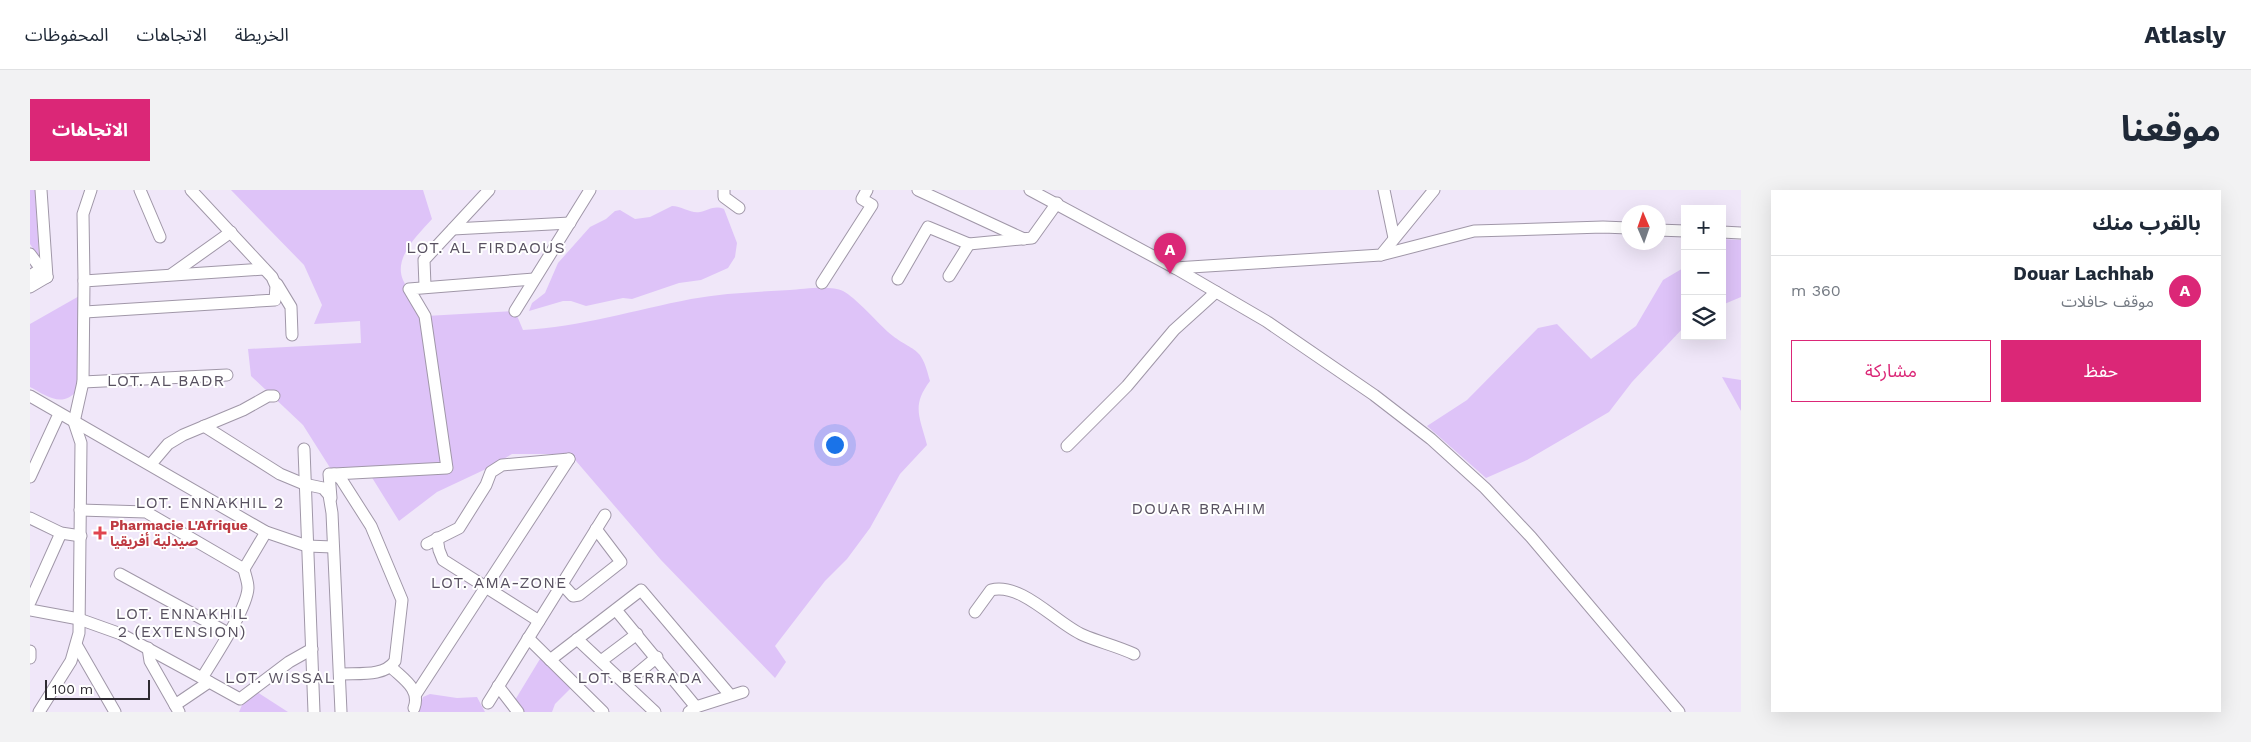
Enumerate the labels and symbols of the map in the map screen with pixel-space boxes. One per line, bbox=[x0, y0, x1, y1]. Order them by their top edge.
north arrow bbox=[1621, 205, 1666, 250]
pin: A bbox=[1154, 233, 1186, 274]
district label: LOT. AL FIRDAOUS bbox=[406, 238, 566, 257]
district label: LOT. AL BADR bbox=[107, 371, 225, 390]
your location bbox=[822, 432, 848, 458]
district label: LOT. ENNAKHIL 2 bbox=[136, 493, 284, 512]
district label: DOUAR BRAHIM bbox=[1132, 499, 1266, 518]
place label: Pharmacie L'Afrique صيدلية أفريقيا bbox=[110, 517, 248, 550]
marker: Pharmacie L'Afrique صيدلية أفريقيا bbox=[94, 527, 106, 539]
district label: LOT. AMA-ZONE bbox=[431, 573, 567, 592]
district label: LOT. ENNAKHIL 2 (EXTENSION) bbox=[116, 604, 248, 641]
district label: LOT. WISSAL bbox=[225, 668, 335, 687]
district label: LOT. BERRADA bbox=[578, 668, 702, 687]
scale bar bbox=[45, 677, 150, 700]

